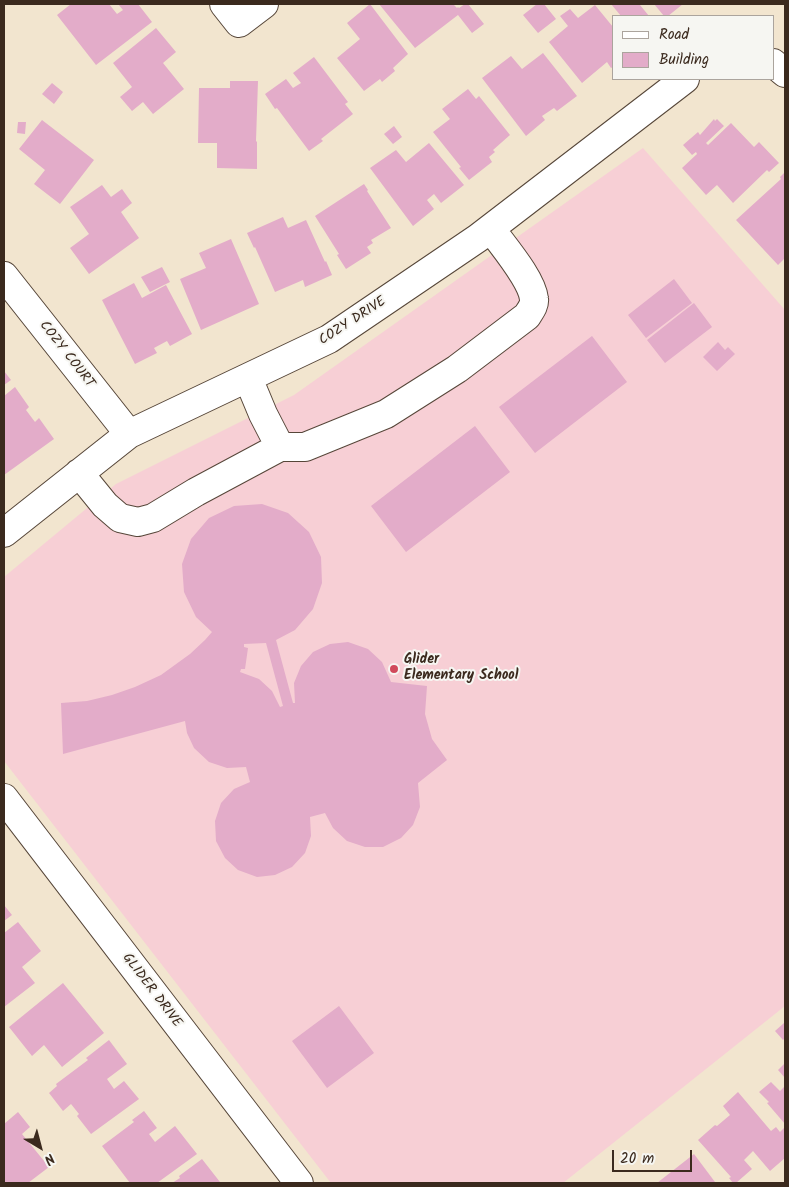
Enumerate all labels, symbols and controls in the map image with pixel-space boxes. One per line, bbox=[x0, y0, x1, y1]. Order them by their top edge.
legend bbox=[612, 15, 774, 80]
text: Road bbox=[659, 23, 689, 47]
text: Building bbox=[659, 48, 709, 72]
street label: COZY DRIVE bbox=[316, 294, 390, 350]
street label: COZY COURT bbox=[35, 318, 97, 392]
place label: Glider Elementary School bbox=[404, 653, 518, 686]
marker: Glider Elementary School bbox=[388, 663, 400, 675]
street label: GLIDER DRIVE bbox=[118, 951, 184, 1031]
north arrow bbox=[15, 1122, 65, 1172]
scale bar bbox=[614, 1140, 694, 1172]
text: 20 m bbox=[620, 1147, 654, 1171]
text: N bbox=[39, 1148, 59, 1170]

